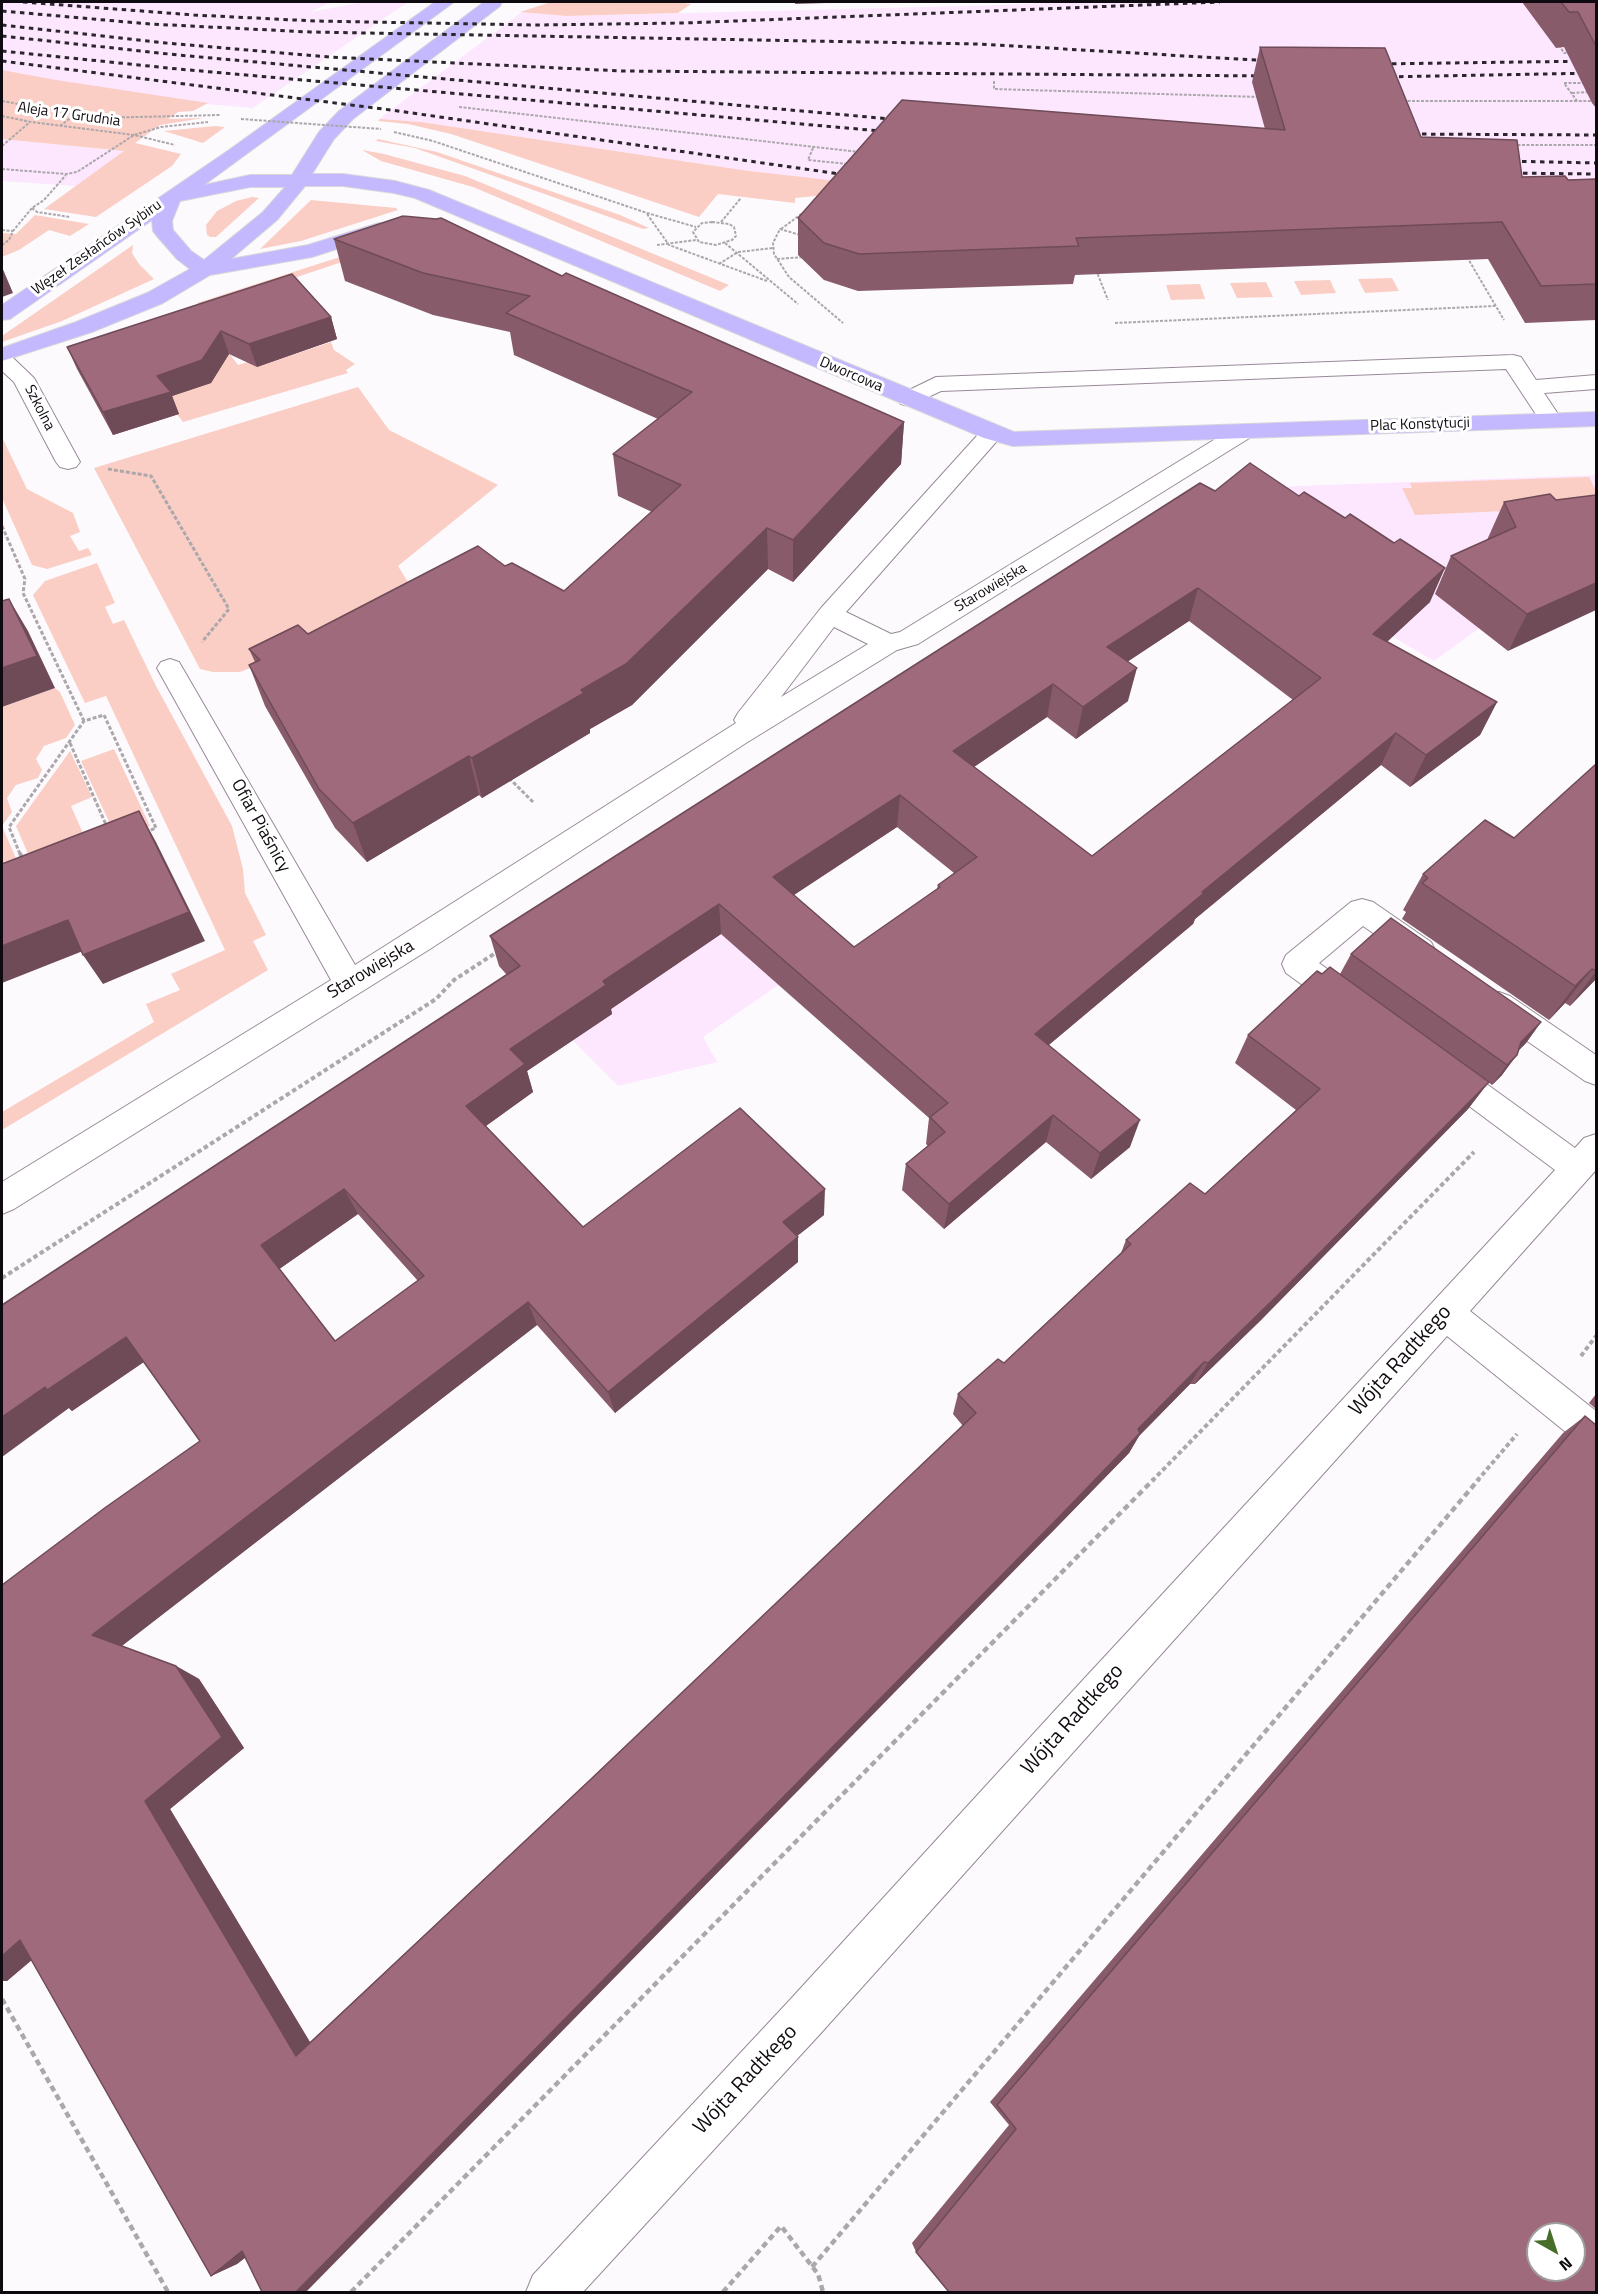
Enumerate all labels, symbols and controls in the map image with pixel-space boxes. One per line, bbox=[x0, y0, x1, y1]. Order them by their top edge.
street label: Aleja 17 Grudnia bbox=[17, 99, 121, 131]
street label: Węzeł Zesłańców Sybiru bbox=[29, 196, 165, 300]
street label: Dworcowa bbox=[817, 354, 885, 396]
street label: Szkolna bbox=[20, 382, 58, 434]
street label: Plac Konstytucji bbox=[1370, 414, 1470, 436]
street label: Starowiejska bbox=[952, 559, 1030, 617]
street label: Ofiar Piaśnicy bbox=[226, 776, 294, 876]
street label: Starowiejska bbox=[324, 936, 418, 1004]
street label: Wójta Radtkego bbox=[1345, 1300, 1457, 1422]
street label: Wójta Radtkego bbox=[1017, 1659, 1129, 1781]
street label: Wójta Radtkego bbox=[689, 2020, 803, 2140]
north arrow bbox=[1526, 2222, 1586, 2282]
text: N bbox=[1554, 2252, 1578, 2277]

